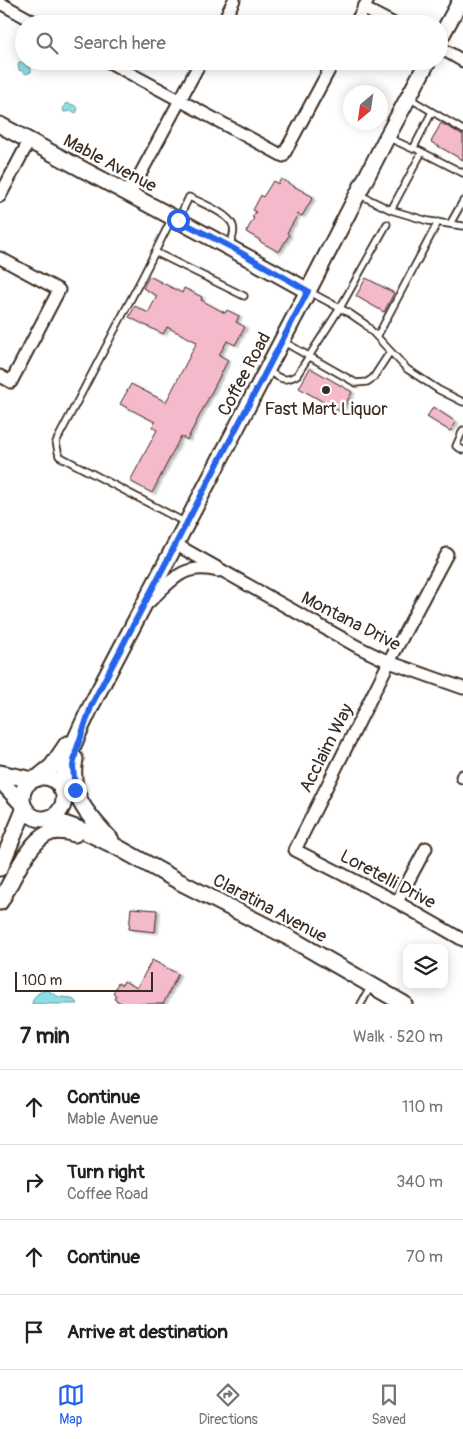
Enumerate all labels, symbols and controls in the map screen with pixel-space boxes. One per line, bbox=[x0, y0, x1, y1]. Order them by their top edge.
search box bbox=[15, 15, 448, 70]
icon: search bbox=[33, 29, 61, 57]
text: Search here bbox=[73, 31, 166, 55]
north arrow bbox=[343, 85, 388, 130]
street label: Mable Avenue bbox=[59, 129, 161, 198]
route start bbox=[167, 209, 190, 232]
street label: Coffee Road bbox=[213, 328, 276, 420]
marker: Fast Mart Liquor bbox=[320, 384, 332, 396]
place label: Fast Mart Liquor bbox=[264, 398, 388, 421]
street label: Montana Drive bbox=[297, 587, 404, 656]
street label: Acclaim Way bbox=[294, 700, 359, 797]
route end bbox=[64, 779, 87, 802]
street label: Loretelli Drive bbox=[336, 845, 440, 914]
street label: Claratina Avenue bbox=[209, 869, 331, 948]
map controls bbox=[403, 944, 448, 989]
button: layers bbox=[403, 944, 448, 989]
scale bar bbox=[15, 969, 152, 992]
text: 100 m bbox=[22, 972, 62, 989]
text: 7 min bbox=[20, 1023, 70, 1050]
text: Walk · 520 m bbox=[353, 1027, 443, 1047]
text: Continue bbox=[67, 1085, 140, 1109]
icon: ahead bbox=[20, 1093, 48, 1121]
text: 110 m bbox=[402, 1097, 443, 1117]
text: Mable Avenue bbox=[67, 1109, 158, 1129]
text: Turn right bbox=[67, 1160, 145, 1184]
icon: right bbox=[20, 1168, 48, 1196]
text: 340 m bbox=[396, 1172, 443, 1192]
text: Coffee Road bbox=[67, 1184, 148, 1204]
icon: ahead bbox=[20, 1243, 48, 1271]
text: Continue bbox=[67, 1245, 140, 1269]
text: 70 m bbox=[406, 1247, 443, 1267]
icon: arrive bbox=[20, 1318, 48, 1346]
text: Arrive at destination bbox=[67, 1320, 228, 1344]
tab: Map bbox=[57, 1381, 85, 1428]
tab: Directions bbox=[198, 1381, 258, 1428]
tab: Saved bbox=[371, 1381, 406, 1428]

